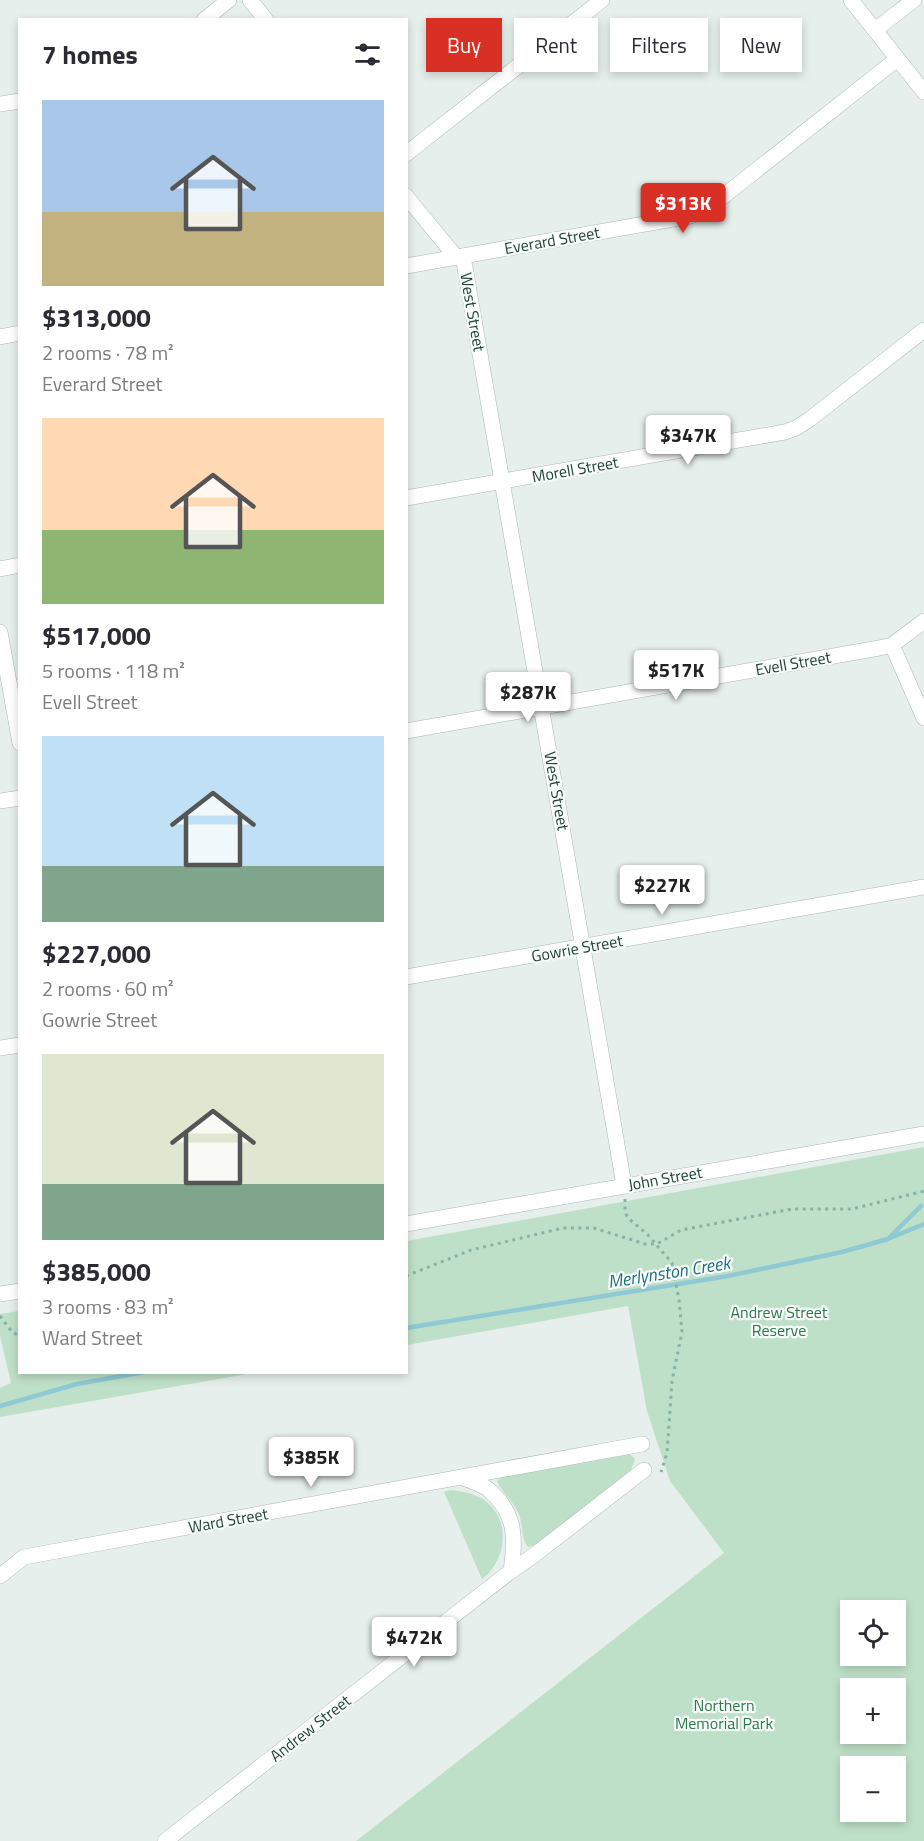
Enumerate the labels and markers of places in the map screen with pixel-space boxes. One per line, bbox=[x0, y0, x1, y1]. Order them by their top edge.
pin: $313K bbox=[641, 183, 725, 234]
pin: $347K bbox=[646, 415, 730, 466]
pin: $517K bbox=[634, 650, 718, 701]
pin: $287K bbox=[486, 672, 570, 723]
pin: $227K bbox=[620, 865, 704, 916]
pin: $385K bbox=[269, 1437, 353, 1488]
pin: $472K bbox=[372, 1617, 456, 1668]

